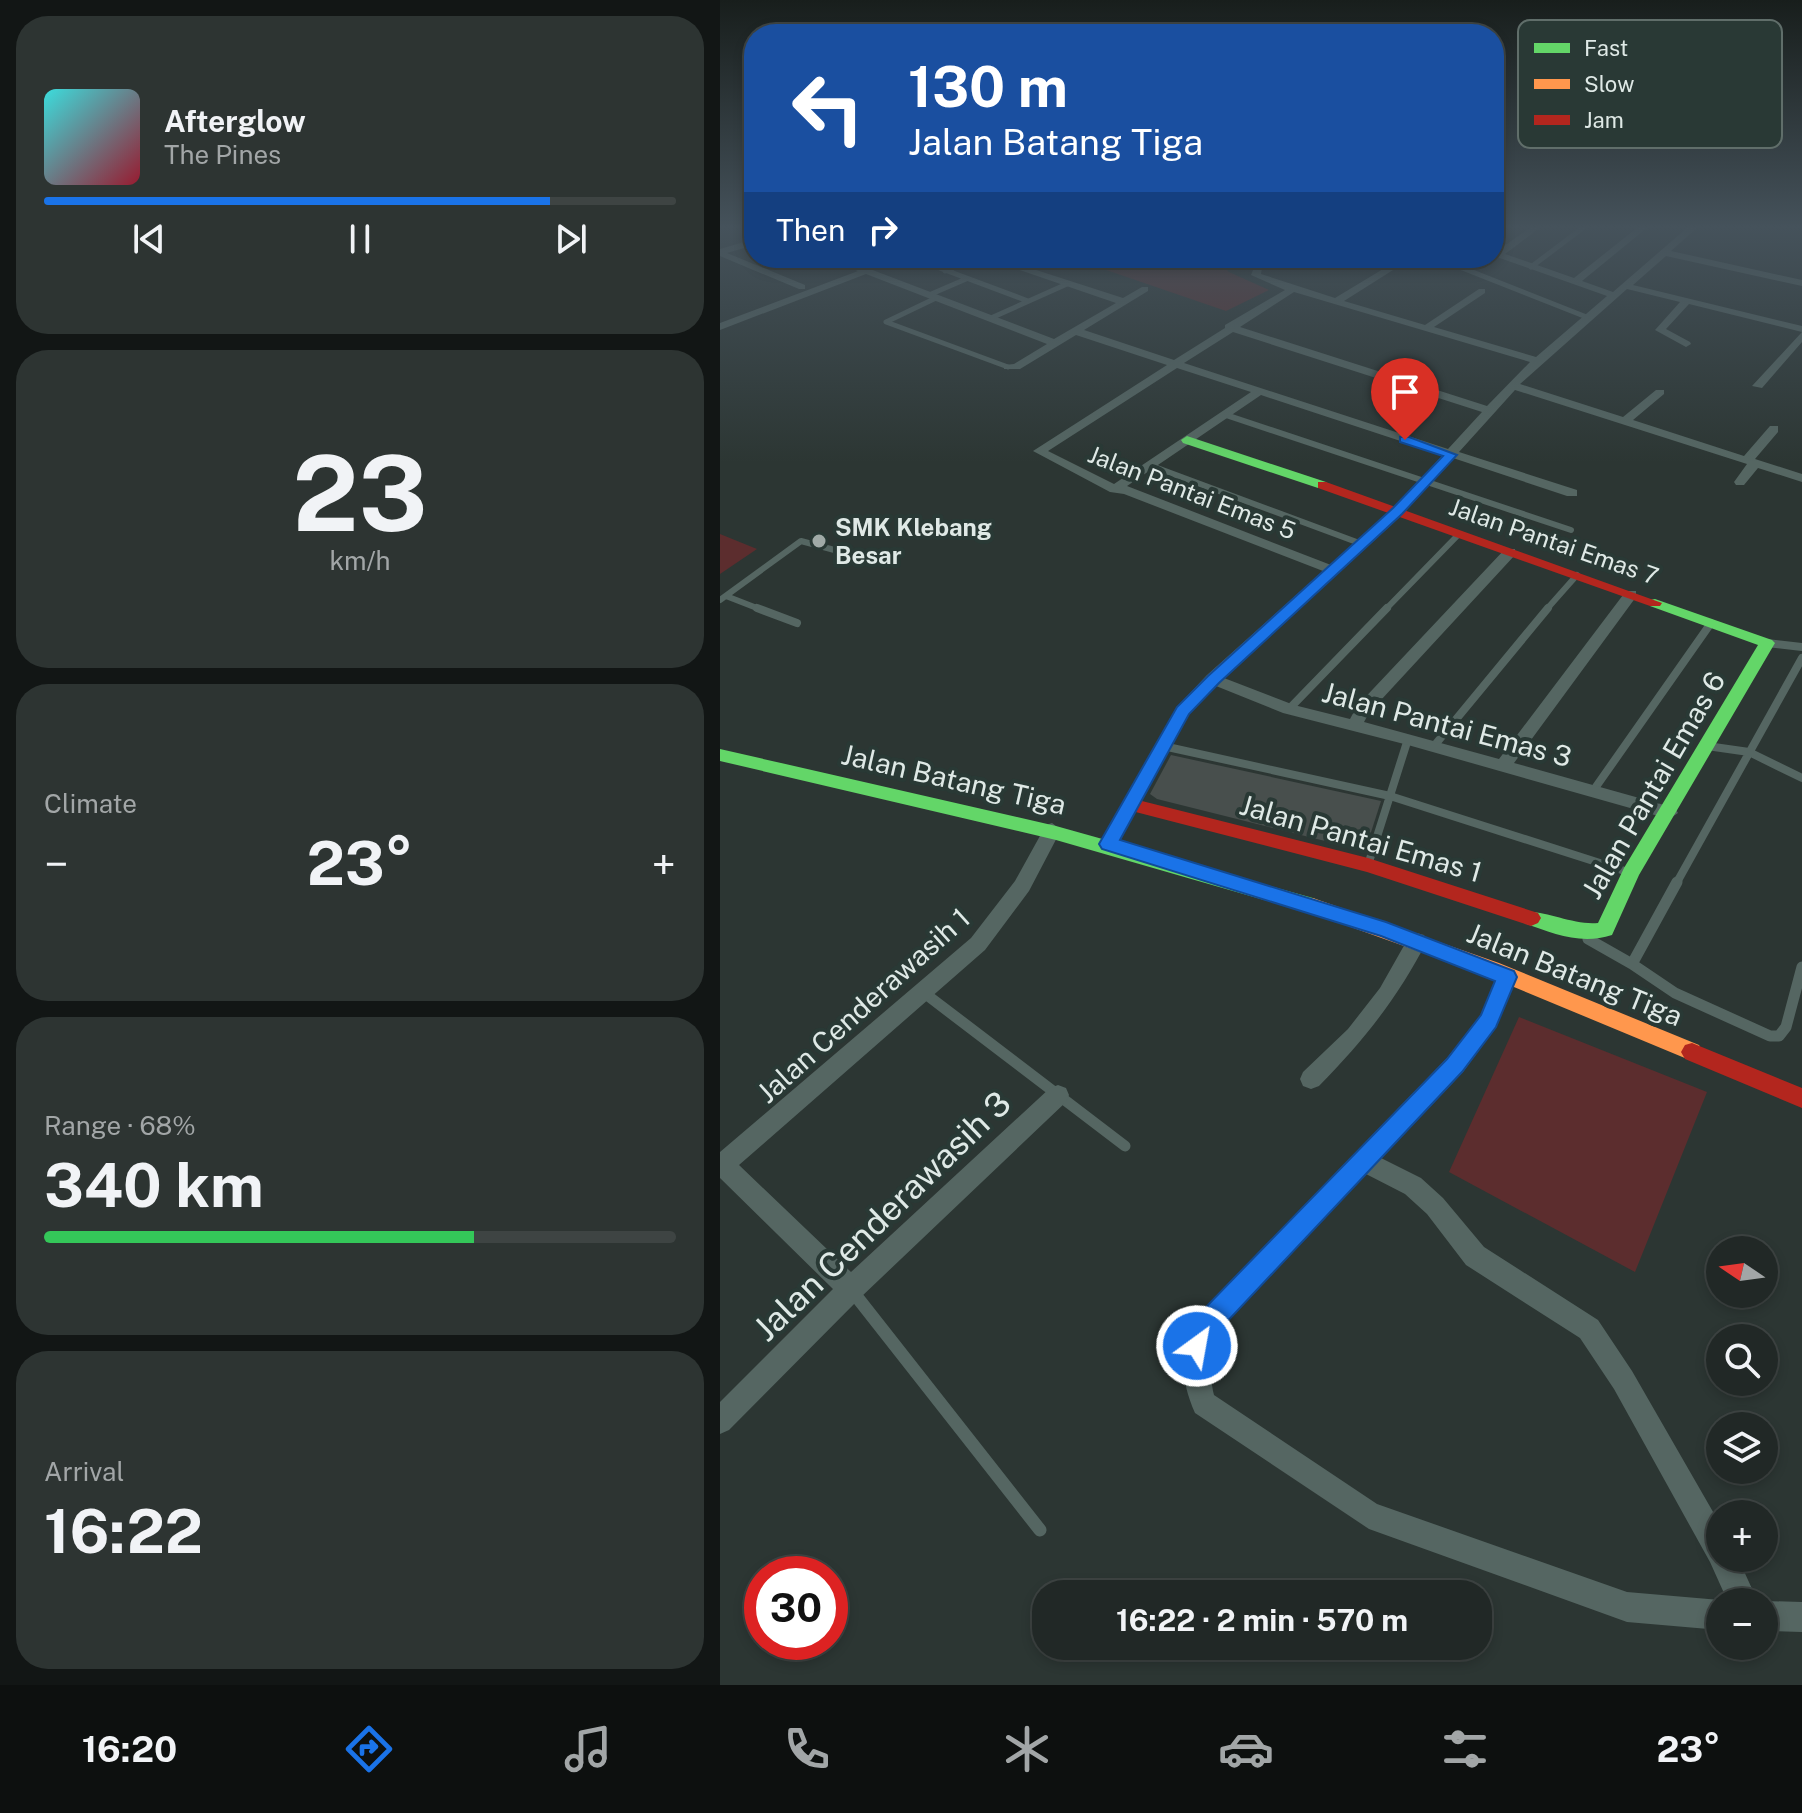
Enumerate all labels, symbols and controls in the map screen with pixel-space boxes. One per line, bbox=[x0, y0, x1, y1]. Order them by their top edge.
legend bbox=[1518, 20, 1782, 148]
text: Fast bbox=[1584, 35, 1628, 61]
text: 130 m bbox=[908, 54, 1068, 120]
icon: left bbox=[776, 56, 880, 160]
text: Slow bbox=[1584, 71, 1634, 97]
text: Afterglow bbox=[164, 103, 306, 139]
text: Jam bbox=[1584, 107, 1624, 133]
text: Jalan Batang Tiga bbox=[908, 121, 1203, 163]
text: The Pines bbox=[164, 139, 281, 170]
icon: right bbox=[861, 208, 905, 252]
text: Then bbox=[776, 212, 845, 248]
icon: previous bbox=[127, 217, 171, 261]
icon: pause bbox=[338, 217, 382, 261]
icon: next bbox=[549, 217, 593, 261]
pin bbox=[1371, 358, 1439, 440]
icon: arrive bbox=[1383, 370, 1427, 414]
text: 23 bbox=[292, 432, 428, 554]
street label: Jalan Pantai Emas 5 bbox=[1084, 439, 1300, 545]
street label: Jalan Pantai Emas 7 bbox=[1446, 492, 1662, 590]
place label: SMK Klebang Besar bbox=[835, 513, 992, 569]
marker: SMK Klebang Besar bbox=[810, 532, 828, 550]
text: km/h bbox=[329, 545, 391, 576]
street label: Jalan Pantai Emas 6 bbox=[1575, 666, 1731, 904]
street label: Jalan Pantai Emas 3 bbox=[1319, 675, 1575, 773]
street label: Jalan Batang Tiga bbox=[838, 737, 1070, 821]
text: Climate bbox=[44, 788, 137, 819]
street label: Jalan Pantai Emas 1 bbox=[1236, 788, 1486, 888]
text: 23° bbox=[307, 828, 413, 899]
text: − bbox=[44, 838, 68, 890]
text: + bbox=[652, 838, 676, 890]
street label: Jalan Cenderawasih 1 bbox=[750, 901, 976, 1109]
street label: Jalan Batang Tiga bbox=[1462, 916, 1688, 1032]
street label: Jalan Cenderawasih 3 bbox=[745, 1083, 1019, 1349]
text: Range · 68% bbox=[44, 1110, 196, 1141]
text: 340 km bbox=[44, 1150, 264, 1221]
north arrow bbox=[1706, 1236, 1778, 1308]
map controls bbox=[1706, 1236, 1778, 1660]
position arrow bbox=[1155, 1304, 1239, 1388]
button: search bbox=[1706, 1324, 1778, 1396]
button: layers bbox=[1706, 1412, 1778, 1484]
text: Arrival bbox=[44, 1456, 124, 1487]
text: 16:22 bbox=[44, 1496, 203, 1567]
button: + bbox=[1706, 1500, 1778, 1572]
speed limit sign: 30 bbox=[744, 1556, 848, 1660]
button: − bbox=[1706, 1588, 1778, 1660]
text: 16:22 · 2 min · 570 m bbox=[1116, 1602, 1408, 1638]
icon: directions bbox=[341, 1721, 397, 1777]
icon: music bbox=[560, 1721, 616, 1777]
icon: phone bbox=[779, 1721, 835, 1777]
icon: climate bbox=[999, 1721, 1055, 1777]
icon: car bbox=[1218, 1721, 1274, 1777]
icon: filters bbox=[1437, 1721, 1493, 1777]
text: 16:20 bbox=[82, 1728, 177, 1770]
text: 23° bbox=[1656, 1728, 1720, 1770]

